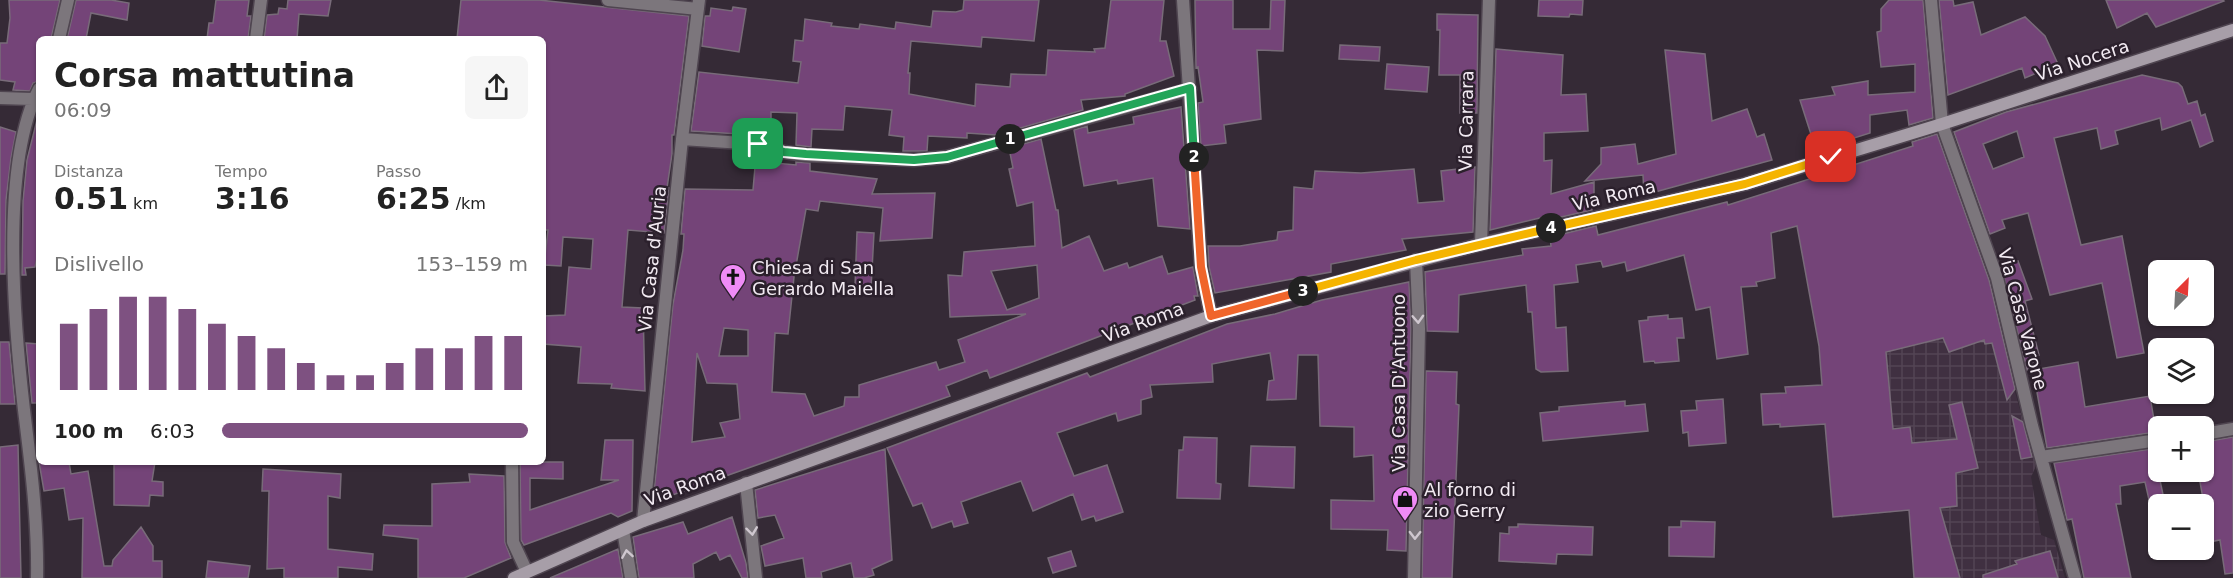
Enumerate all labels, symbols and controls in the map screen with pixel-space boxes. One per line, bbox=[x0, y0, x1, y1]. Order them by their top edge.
street label: Via Nocera bbox=[2032, 35, 2132, 85]
text: Corsa mattutina bbox=[54, 56, 355, 95]
button: share bbox=[465, 56, 528, 119]
street label: Via Carrara bbox=[1455, 70, 1477, 172]
text: 06:09 bbox=[54, 98, 112, 122]
pin bbox=[732, 118, 783, 169]
pin: 1 bbox=[995, 124, 1025, 154]
icon: arrive bbox=[741, 127, 774, 160]
text: 1 bbox=[1004, 129, 1016, 148]
pin bbox=[1805, 131, 1856, 182]
icon: check bbox=[1814, 140, 1847, 173]
pin: 2 bbox=[1179, 142, 1209, 172]
text: 2 bbox=[1188, 147, 1200, 166]
text: Distanza bbox=[54, 162, 124, 181]
text: Tempo bbox=[215, 162, 267, 181]
text: Passo bbox=[376, 162, 421, 181]
street label: Via Roma bbox=[1570, 175, 1658, 215]
text: 0.51 bbox=[54, 181, 128, 216]
text: 3:16 bbox=[215, 181, 290, 216]
text: 6:25 bbox=[376, 181, 451, 216]
street label: Via Casa d'Auria bbox=[634, 185, 670, 333]
text: km bbox=[128, 194, 158, 213]
text: /km bbox=[451, 194, 486, 213]
pin: 4 bbox=[1536, 213, 1566, 243]
text: 4 bbox=[1545, 218, 1557, 237]
street label: Via Casa Varone bbox=[1994, 246, 2052, 392]
text: Dislivello bbox=[54, 252, 144, 276]
text: 153–159 m bbox=[416, 252, 528, 276]
place label: Chiesa di San Gerardo Maiella bbox=[752, 257, 894, 299]
north arrow bbox=[2148, 260, 2214, 326]
map controls bbox=[2148, 260, 2214, 560]
church icon: Chiesa di San Gerardo Maiella bbox=[718, 262, 748, 300]
pin: 3 bbox=[1288, 276, 1318, 306]
text: 3 bbox=[1297, 281, 1309, 300]
street label: Via Casa D'Antuono bbox=[1388, 294, 1409, 472]
street label: Via Roma bbox=[1099, 298, 1187, 346]
one-way arrow bbox=[1412, 314, 1425, 323]
button: layers bbox=[2148, 338, 2214, 404]
button: + bbox=[2148, 416, 2214, 482]
text: 100 m bbox=[54, 419, 124, 443]
text: 6:03 bbox=[150, 419, 195, 443]
street label: Via Roma bbox=[641, 462, 729, 510]
place label: Al forno di zio Gerry bbox=[1424, 479, 1516, 521]
shop icon: Al forno di zio Gerry bbox=[1390, 484, 1420, 522]
button: − bbox=[2148, 494, 2214, 560]
one-way arrow bbox=[746, 526, 758, 535]
one-way arrow bbox=[1409, 530, 1421, 539]
one-way arrow bbox=[621, 549, 634, 559]

